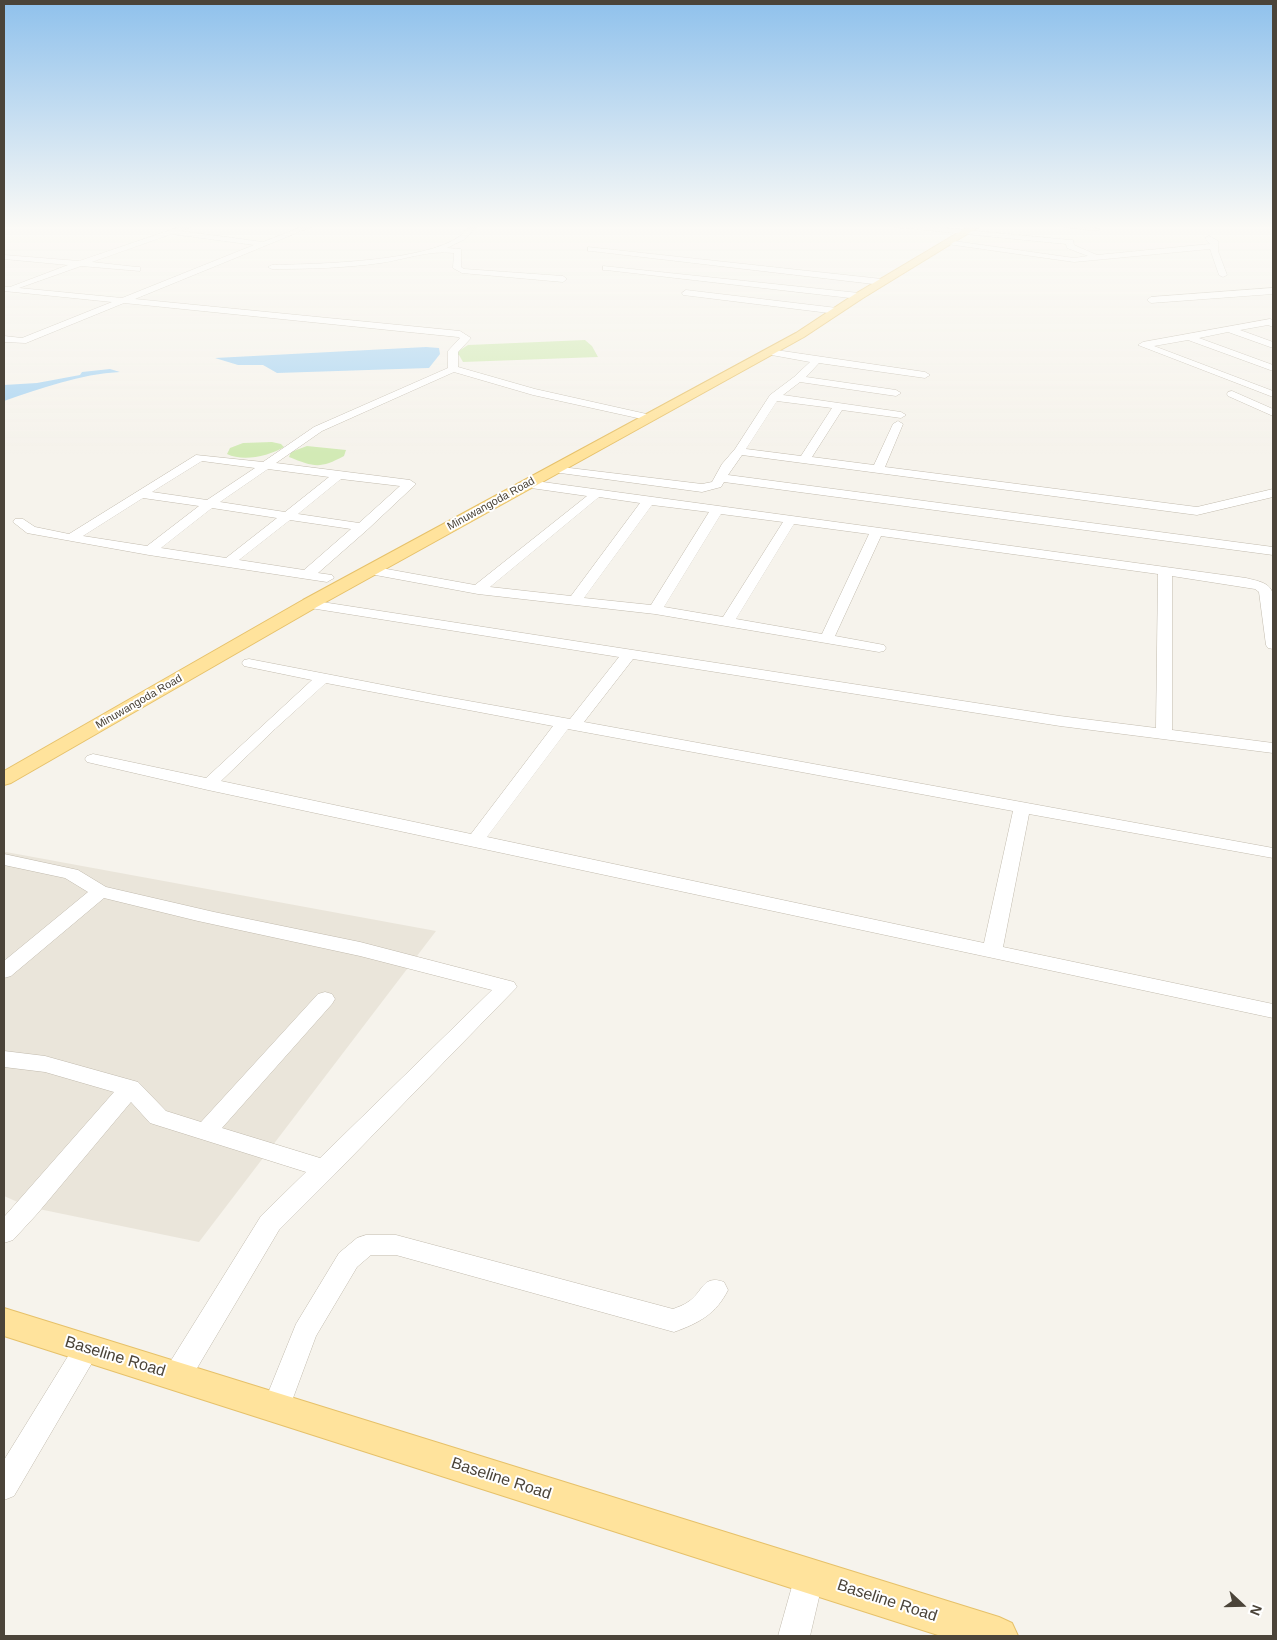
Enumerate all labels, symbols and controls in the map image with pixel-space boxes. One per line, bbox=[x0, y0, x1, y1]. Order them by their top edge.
street label: Minuwangoda Road bbox=[445, 475, 537, 533]
street label: Minuwangoda Road bbox=[93, 672, 185, 732]
street label: Baseline Road bbox=[62, 1333, 168, 1381]
street label: Baseline Road bbox=[449, 1454, 553, 1504]
street label: Baseline Road bbox=[835, 1576, 939, 1626]
north arrow bbox=[1217, 1580, 1267, 1630]
text: N bbox=[1247, 1603, 1265, 1618]

